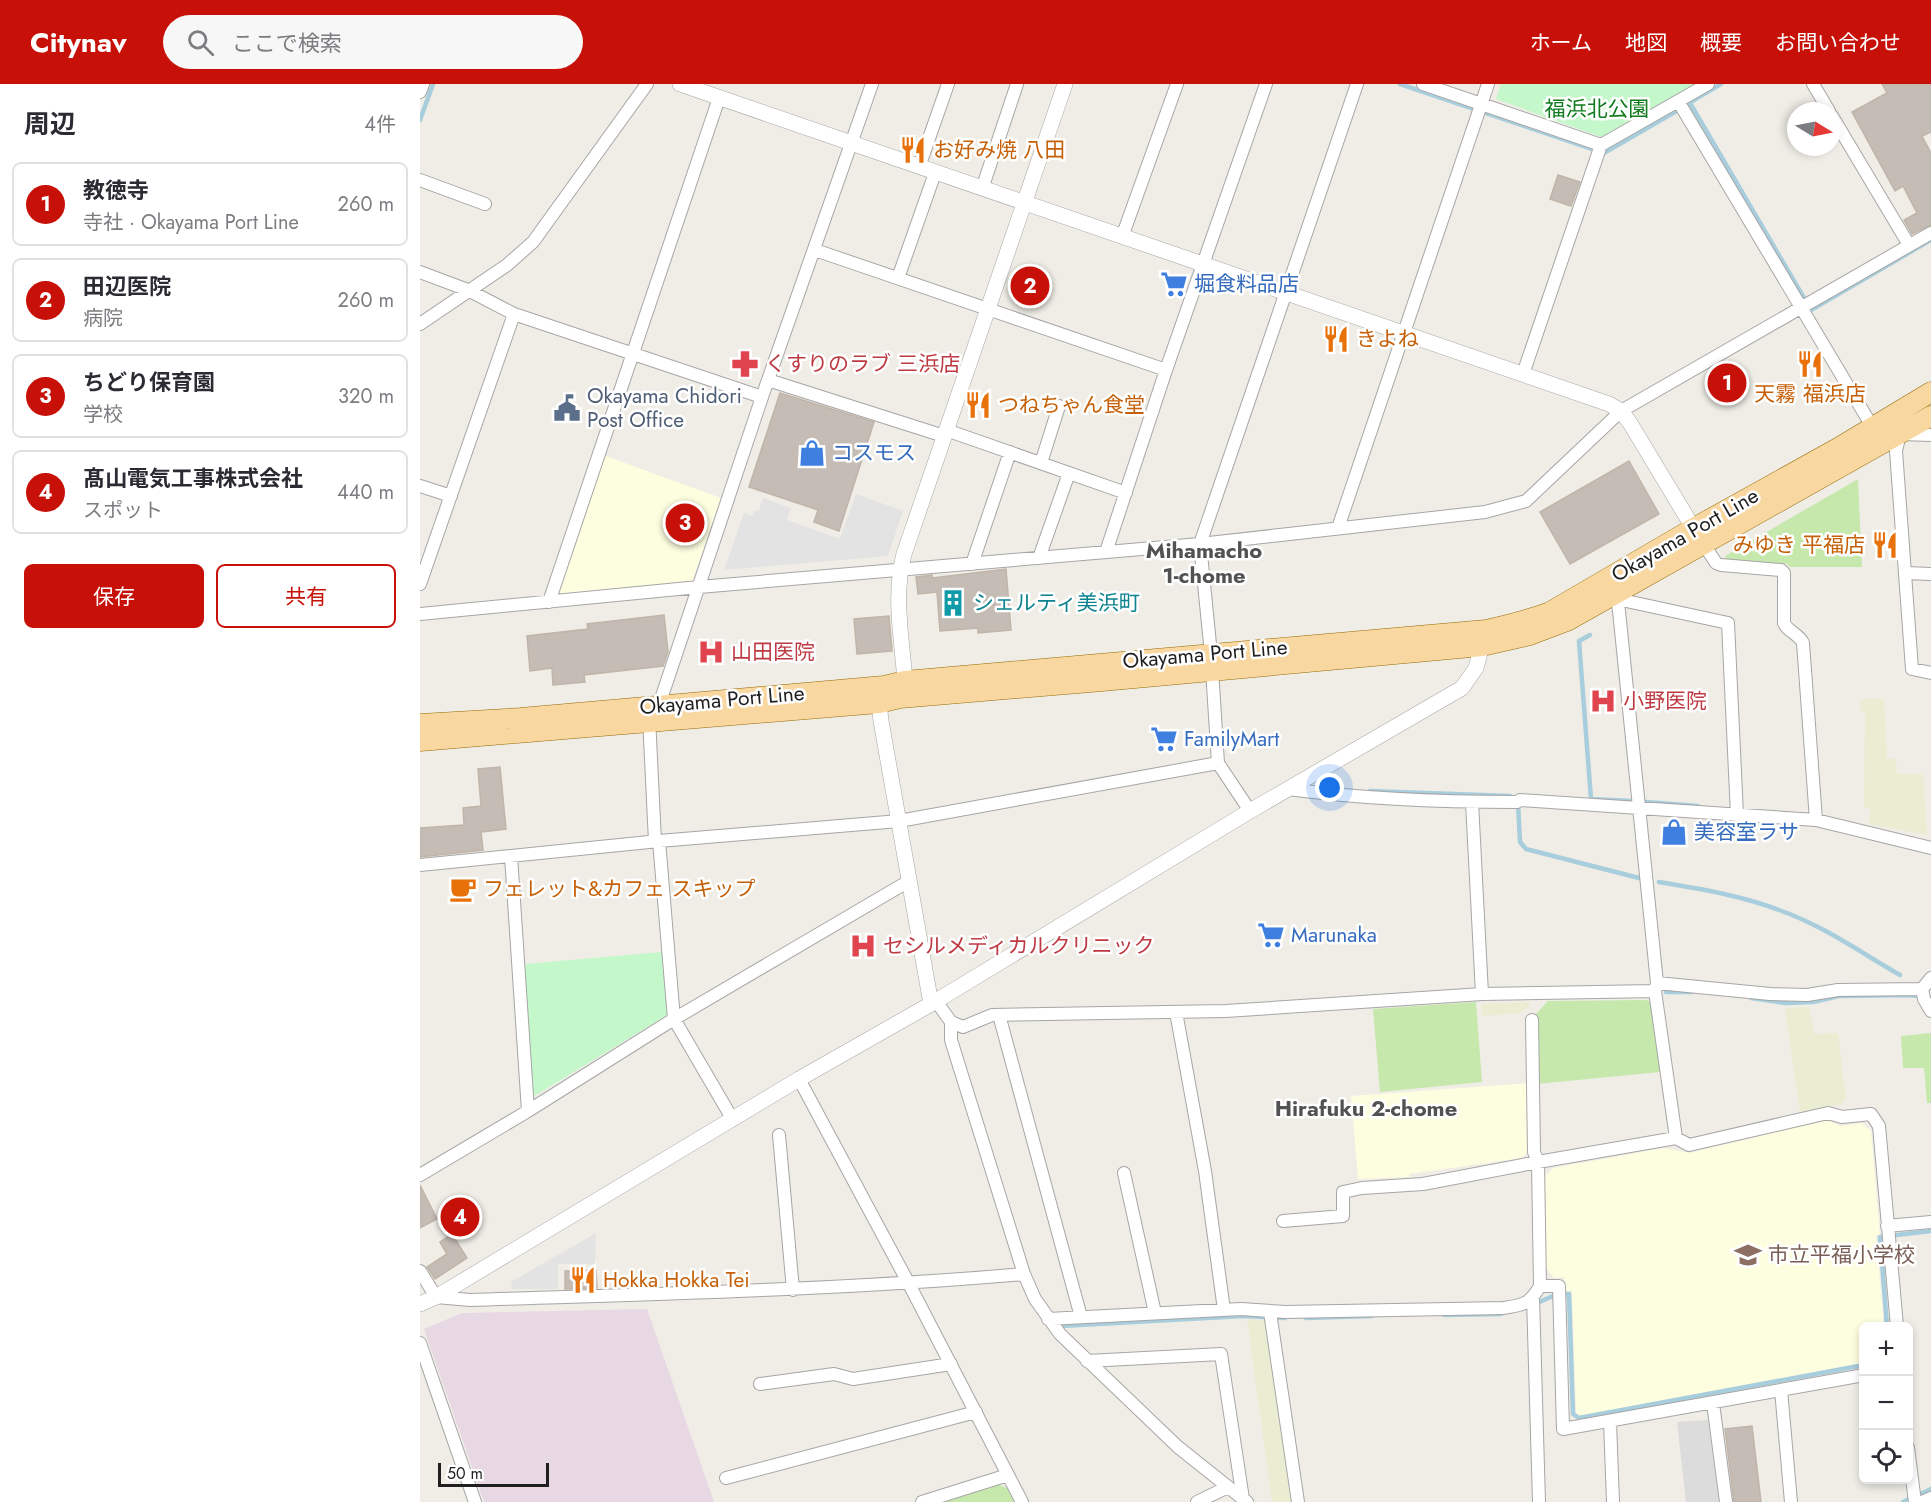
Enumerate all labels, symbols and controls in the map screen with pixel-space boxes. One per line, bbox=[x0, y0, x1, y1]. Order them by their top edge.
search box bbox=[163, 15, 583, 69]
text: Citynav bbox=[30, 22, 127, 63]
icon: search bbox=[184, 26, 217, 59]
text: ここで検索 bbox=[232, 27, 342, 59]
text: ホーム bbox=[1530, 28, 1592, 58]
text: 地図 bbox=[1625, 28, 1667, 58]
text: 概要 bbox=[1700, 28, 1742, 58]
text: お問い合わせ bbox=[1775, 28, 1901, 58]
park label: 福浜北公園 bbox=[1545, 94, 1650, 124]
north arrow bbox=[1787, 102, 1841, 156]
text: 周辺 bbox=[24, 105, 76, 143]
text: 4件 bbox=[364, 110, 396, 139]
restaurant icon: お好み焼 八田 bbox=[898, 135, 928, 165]
place label: お好み焼 八田 bbox=[933, 135, 1065, 165]
text: 教徳寺 bbox=[83, 174, 149, 206]
text: 1 bbox=[40, 190, 51, 219]
text: 260 m bbox=[338, 190, 394, 219]
text: 寺社 · Okayama Port Line bbox=[83, 208, 299, 237]
pin: 2 bbox=[1010, 264, 1050, 308]
supermarket icon: 堀食料品店 bbox=[1159, 269, 1189, 299]
place label: 堀食料品店 bbox=[1194, 269, 1299, 299]
text: 田辺医院 bbox=[83, 270, 171, 302]
text: 2 bbox=[39, 286, 52, 315]
text: 260 m bbox=[338, 286, 394, 315]
text: 病院 bbox=[83, 304, 123, 333]
restaurant icon: きよね bbox=[1321, 324, 1351, 354]
place label: きよね bbox=[1356, 324, 1419, 354]
pharmacy icon: くすりのラブ 三浜店 bbox=[730, 349, 760, 379]
place label: くすりのラブ 三浜店 bbox=[765, 349, 960, 379]
restaurant icon: 天霧 福浜店 bbox=[1795, 349, 1825, 379]
pin: 1 bbox=[1708, 360, 1746, 406]
text: ちどり保育園 bbox=[83, 366, 215, 398]
place label: 天霧 福浜店 bbox=[1754, 379, 1866, 409]
place label: Okayama Chidori Post Office bbox=[587, 381, 742, 435]
text: 3 bbox=[39, 382, 52, 411]
text: 320 m bbox=[338, 382, 394, 411]
restaurant icon: つねちゃん食堂 bbox=[963, 390, 993, 420]
place label: つねちゃん食堂 bbox=[998, 390, 1145, 420]
public building icon: Okayama Chidori Post Office bbox=[552, 393, 582, 423]
text: 学校 bbox=[83, 400, 123, 429]
shop icon: コスモス bbox=[797, 438, 827, 468]
place label: コスモス bbox=[832, 438, 916, 468]
text: 髙山電気工事株式会社 bbox=[83, 462, 303, 494]
text: 4 bbox=[39, 478, 52, 507]
text: 440 m bbox=[337, 478, 394, 507]
street label: Okayama Port Line bbox=[1606, 481, 1764, 589]
text: スポット bbox=[83, 496, 163, 525]
pin: 3 bbox=[666, 500, 704, 546]
place label: みゆき 平福店 bbox=[1733, 530, 1865, 560]
restaurant icon: みゆき 平福店 bbox=[1870, 530, 1900, 560]
district label: Mihamacho 1-chome bbox=[1146, 534, 1262, 591]
button: 保存 bbox=[24, 564, 204, 628]
button: 共有 bbox=[216, 564, 396, 628]
building icon: シェルティ美浜町 bbox=[938, 588, 968, 618]
place label: シェルティ美浜町 bbox=[973, 588, 1140, 618]
street label: Okayama Port Line bbox=[1121, 632, 1289, 676]
hospital icon: 山田医院 bbox=[696, 637, 726, 667]
place label: 山田医院 bbox=[731, 637, 815, 667]
street label: Okayama Port Line bbox=[638, 678, 806, 722]
hospital icon: 小野医院 bbox=[1588, 686, 1618, 716]
place label: 小野医院 bbox=[1623, 686, 1707, 716]
supermarket icon: FamilyMart bbox=[1149, 724, 1179, 754]
place label: FamilyMart bbox=[1184, 724, 1279, 754]
your location bbox=[1315, 773, 1344, 802]
shop icon: 美容室ラサ bbox=[1659, 817, 1689, 847]
place label: 美容室ラサ bbox=[1694, 817, 1799, 847]
cafe icon: フェレット&カフェ スキップ bbox=[448, 874, 478, 904]
place label: フェレット&カフェ スキップ bbox=[483, 874, 755, 904]
supermarket icon: Marunaka bbox=[1256, 920, 1286, 950]
place label: Marunaka bbox=[1291, 920, 1377, 950]
hospital icon: セシルメディカルクリニック bbox=[848, 931, 878, 961]
place label: セシルメディカルクリニック bbox=[883, 931, 1155, 961]
district label: Hirafuku 2-chome bbox=[1275, 1092, 1457, 1124]
pin: 4 bbox=[440, 1194, 480, 1240]
school or university icon: 市立平福小学校 bbox=[1733, 1240, 1763, 1270]
place label: 市立平福小学校 bbox=[1768, 1240, 1915, 1270]
restaurant icon: Hokka Hokka Tei bbox=[568, 1265, 598, 1295]
place label: Hokka Hokka Tei bbox=[603, 1265, 750, 1295]
map controls bbox=[1859, 1322, 1913, 1484]
button: + bbox=[1859, 1322, 1913, 1376]
button: − bbox=[1859, 1376, 1913, 1430]
button: locate bbox=[1859, 1430, 1913, 1484]
scale bar bbox=[438, 1460, 549, 1488]
text: 50 m bbox=[447, 1462, 483, 1485]

